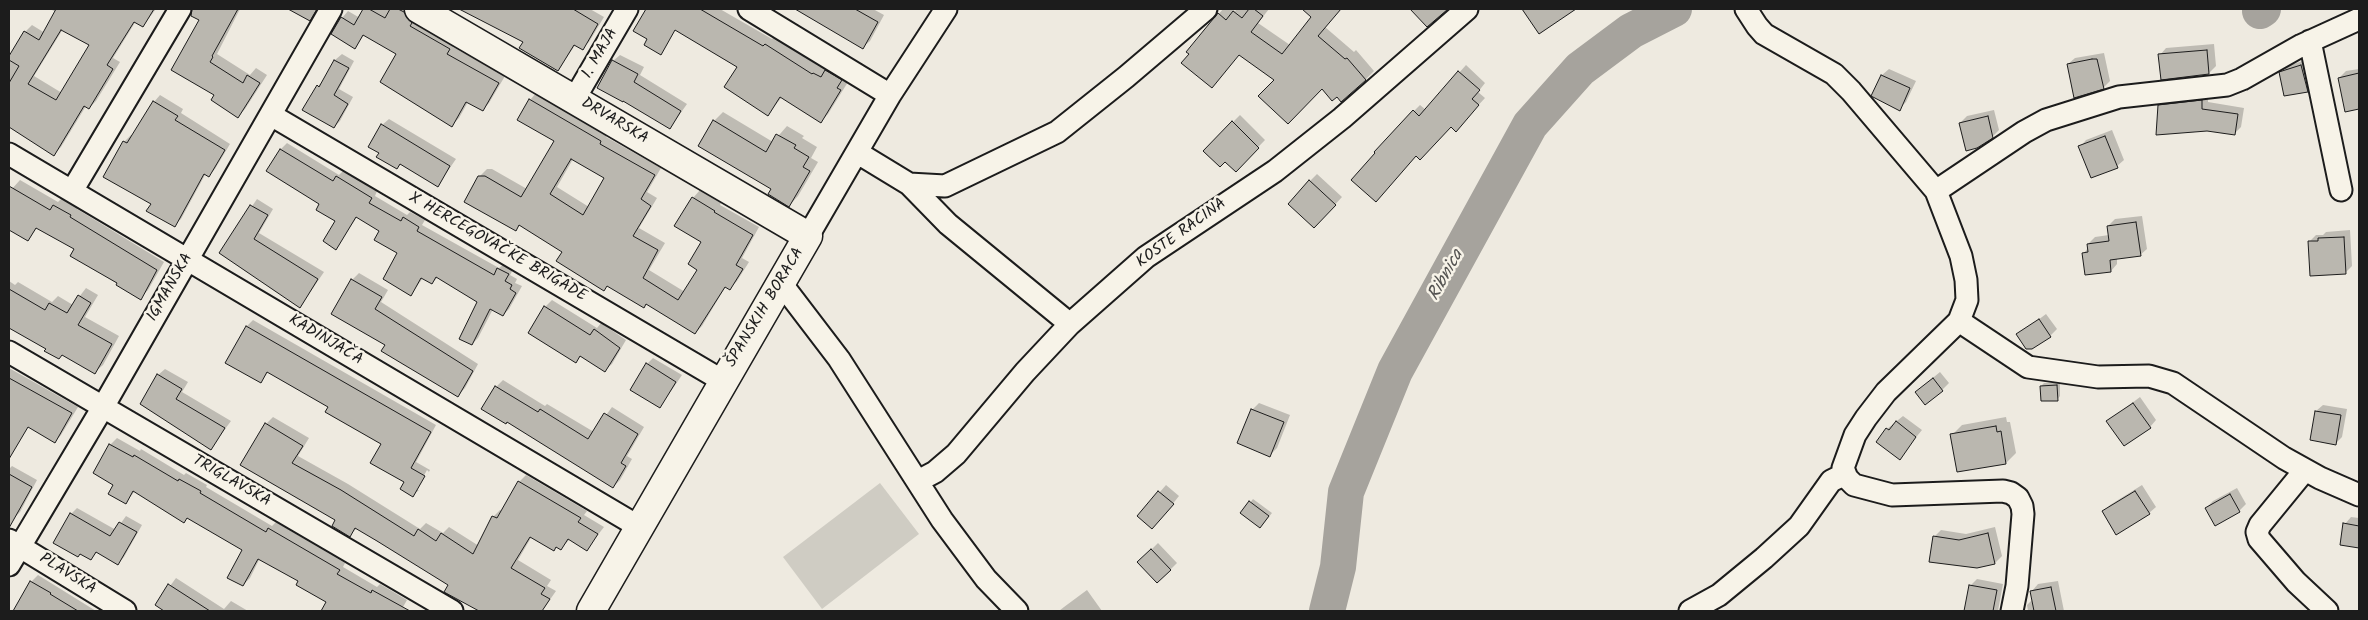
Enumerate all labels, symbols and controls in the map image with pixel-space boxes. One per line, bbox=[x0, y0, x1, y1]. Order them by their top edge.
street label: 1. MAJA bbox=[579, 25, 623, 83]
street label: DRVARSKA bbox=[577, 94, 651, 150]
street label: X HERCEGOVAČKE BRIGADE bbox=[404, 189, 590, 307]
street label: KOSTE RACINA bbox=[1133, 195, 1231, 273]
street label: ŠPANSKIH BORACA bbox=[723, 245, 809, 371]
water label: Ribnica bbox=[1424, 247, 1470, 305]
street label: IGMANSKA bbox=[144, 250, 198, 326]
street label: KADINJAČA bbox=[284, 311, 366, 371]
street label: TRIGLAVSKA bbox=[188, 452, 274, 512]
street label: PLAVSKA bbox=[35, 550, 99, 600]

